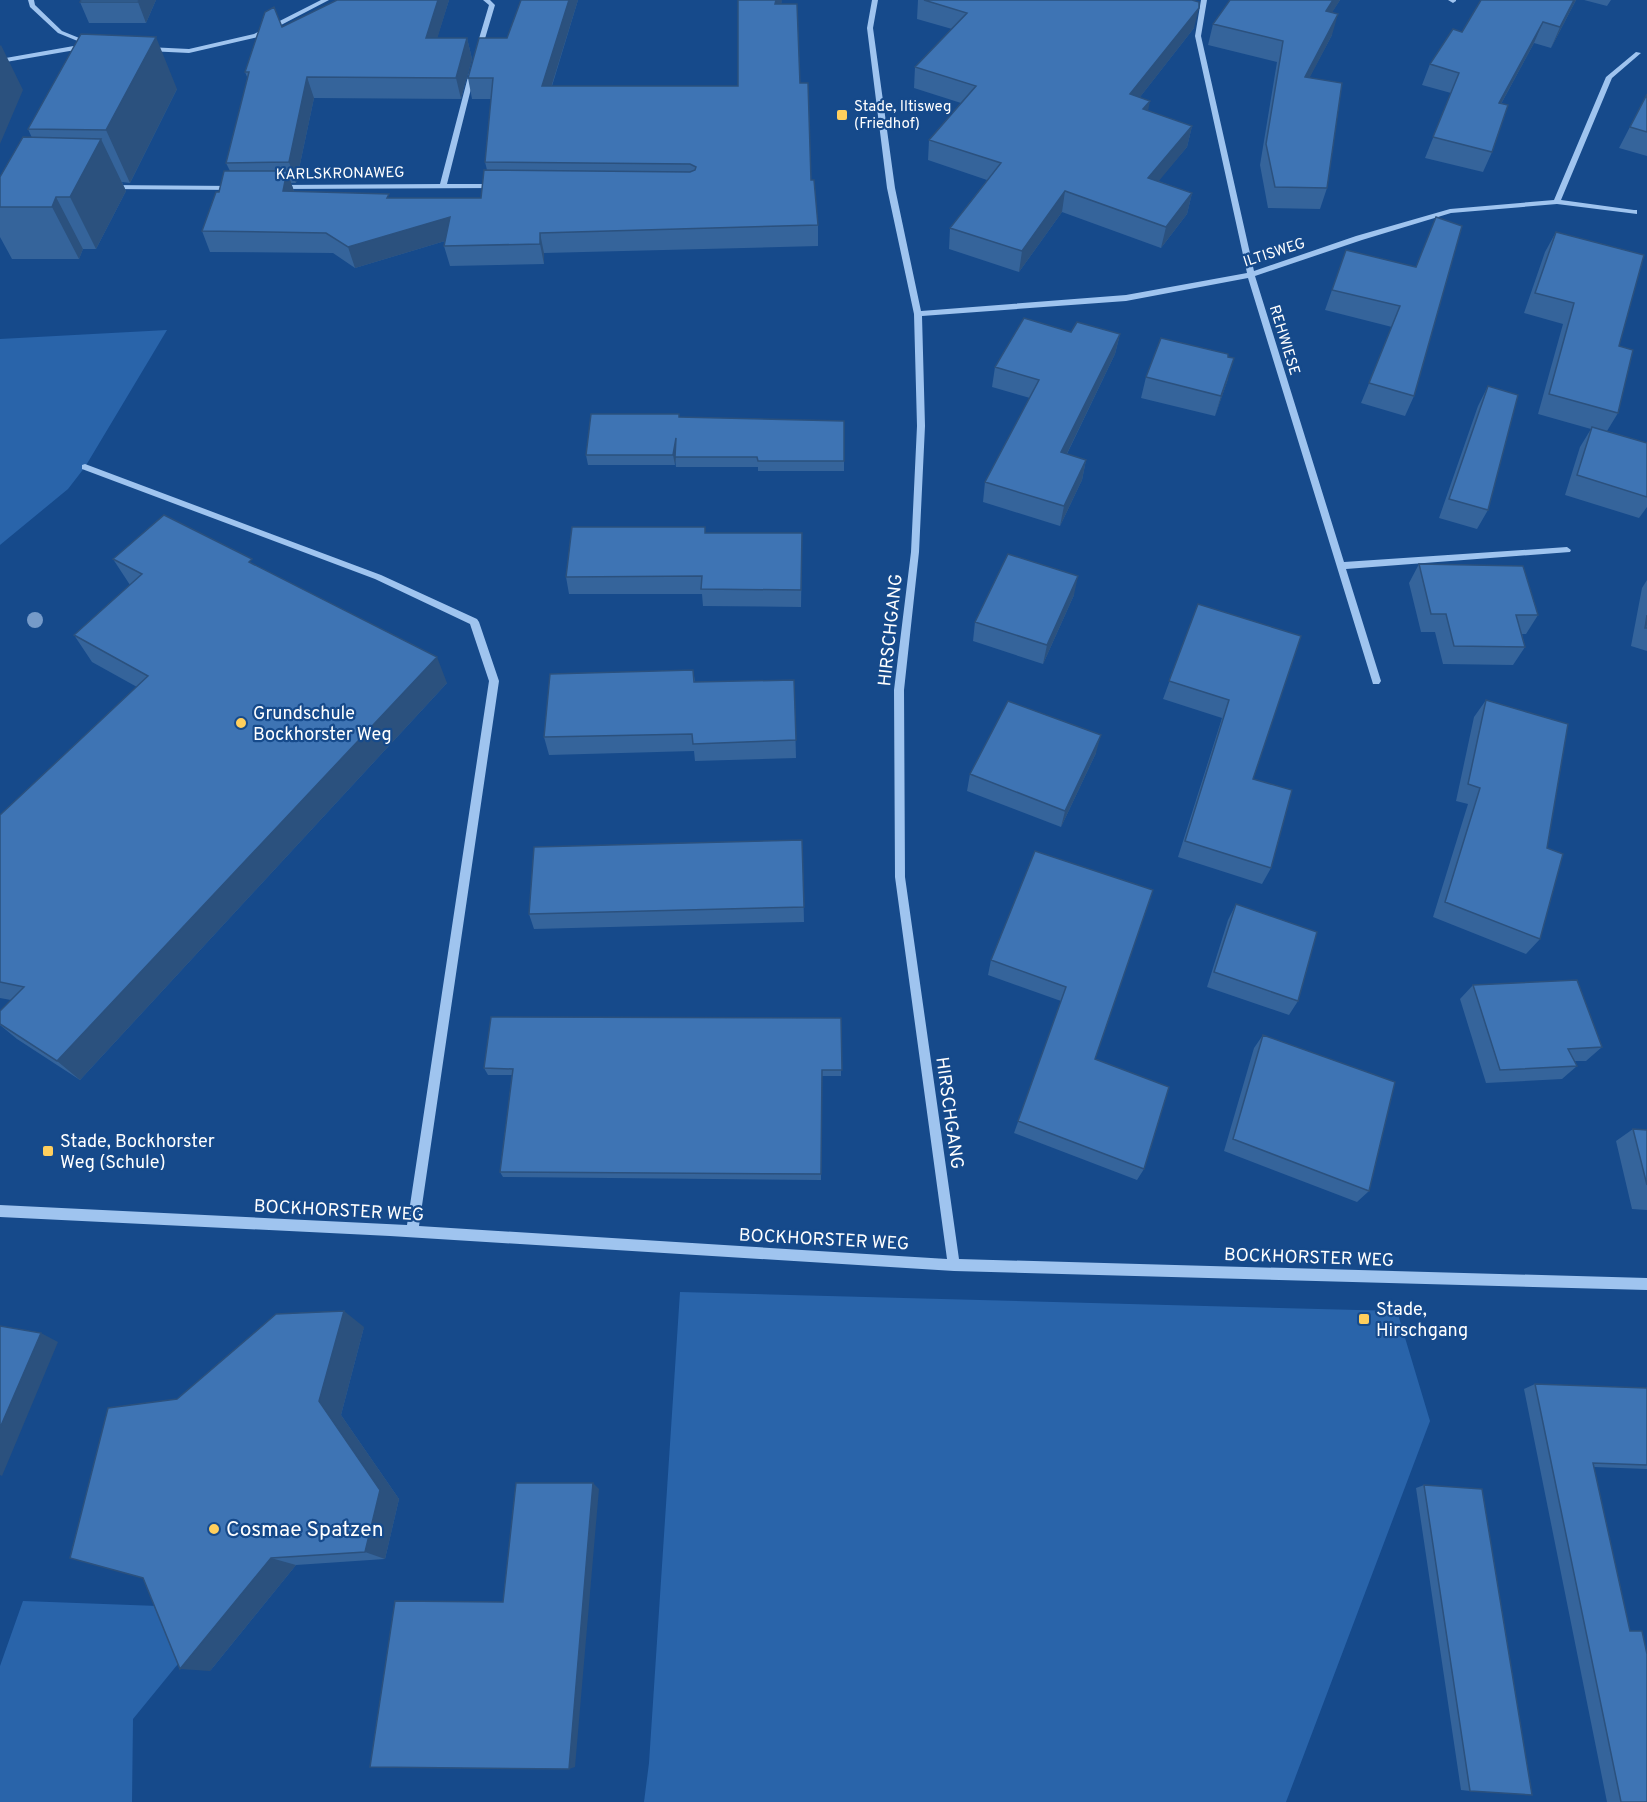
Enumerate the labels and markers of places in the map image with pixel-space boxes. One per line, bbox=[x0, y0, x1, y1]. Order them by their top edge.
place label: Stade, Iltisweg (Friedhof) bbox=[854, 98, 951, 134]
marker: Stade, Iltisweg (Friedhof) bbox=[835, 108, 849, 122]
place label: Grundschule Bockhorster Weg bbox=[253, 703, 392, 747]
marker: Grundschule Bockhorster Weg bbox=[234, 716, 248, 730]
place label: Stade, Bockhorster Weg (Schule) bbox=[60, 1131, 215, 1175]
marker: Stade, Bockhorster Weg (Schule) bbox=[41, 1144, 55, 1158]
place label: Stade, Hirschgang bbox=[1376, 1299, 1468, 1343]
marker: Stade, Hirschgang bbox=[1357, 1312, 1371, 1326]
place label: Cosmae Spatzen bbox=[226, 1517, 383, 1544]
marker: Cosmae Spatzen bbox=[207, 1522, 221, 1536]

